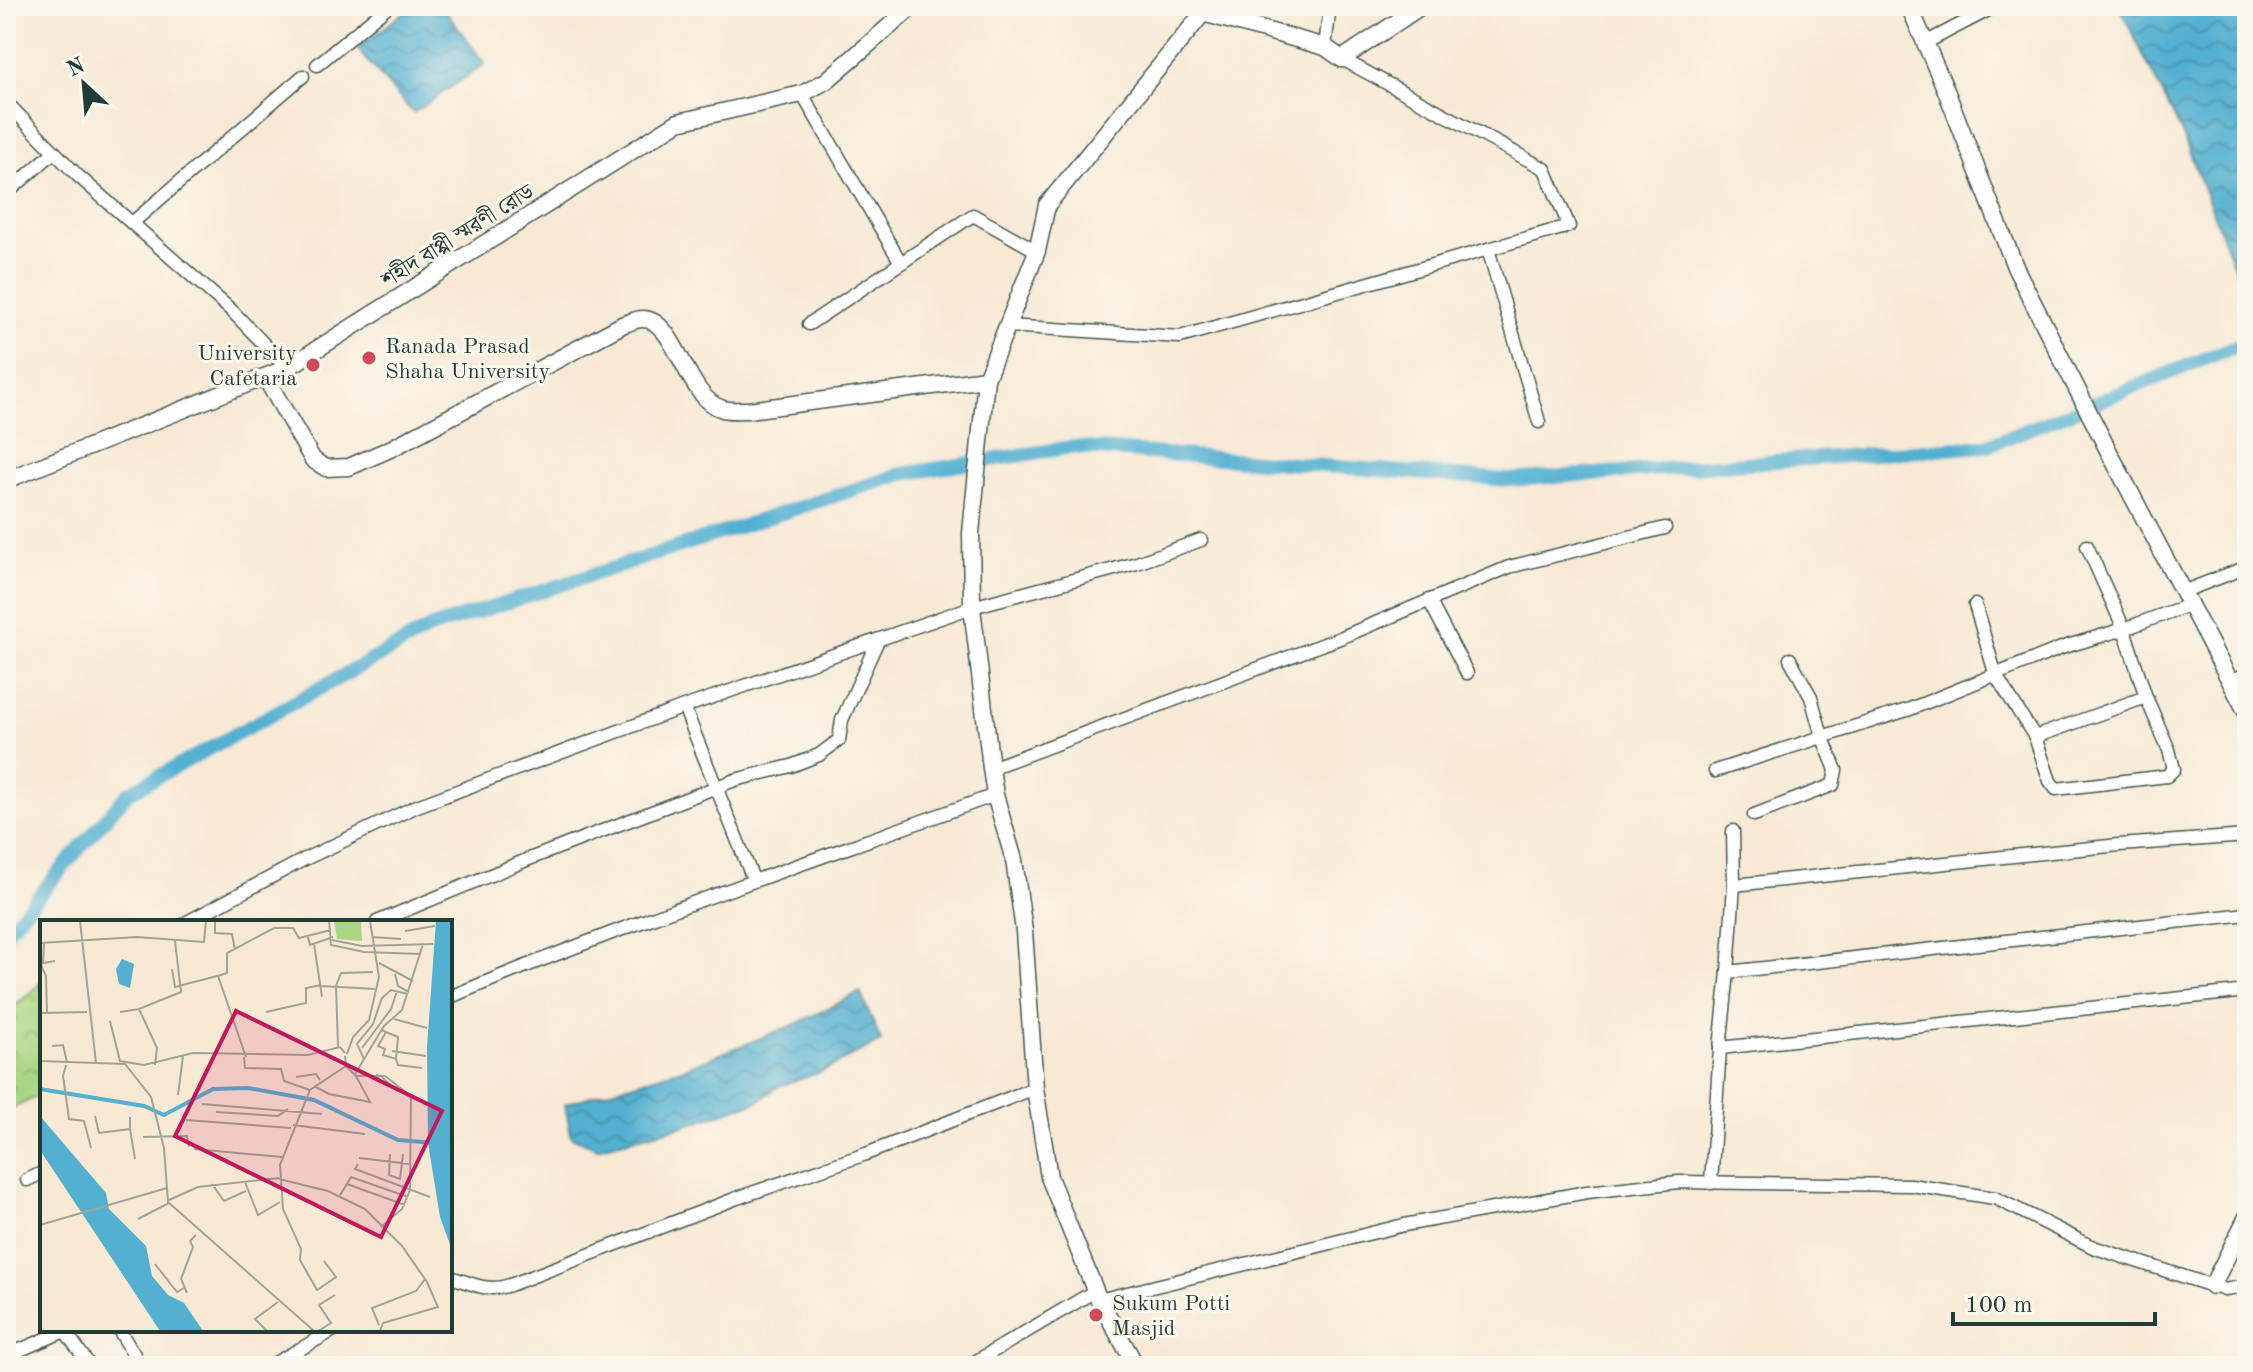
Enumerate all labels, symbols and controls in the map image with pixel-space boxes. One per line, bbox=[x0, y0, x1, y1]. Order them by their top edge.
north arrow bbox=[44, 44, 124, 124]
text: N bbox=[64, 54, 89, 81]
street label: শহীদ বাপ্পী স্মরণী রোড bbox=[375, 177, 539, 293]
place label: Ranada Prasad Shaha University bbox=[385, 336, 550, 383]
place label: University Cafetaria bbox=[197, 343, 297, 390]
marker: Ranada Prasad Shaha University bbox=[360, 349, 378, 367]
marker: University Cafetaria bbox=[304, 356, 322, 374]
inset map bbox=[40, 920, 452, 1332]
scale bar bbox=[1953, 1276, 2155, 1326]
place label: Sukum Potti Masjid bbox=[1112, 1293, 1230, 1340]
text: 100 m bbox=[1965, 1294, 2033, 1318]
marker: Sukum Potti Masjid bbox=[1087, 1306, 1105, 1324]

